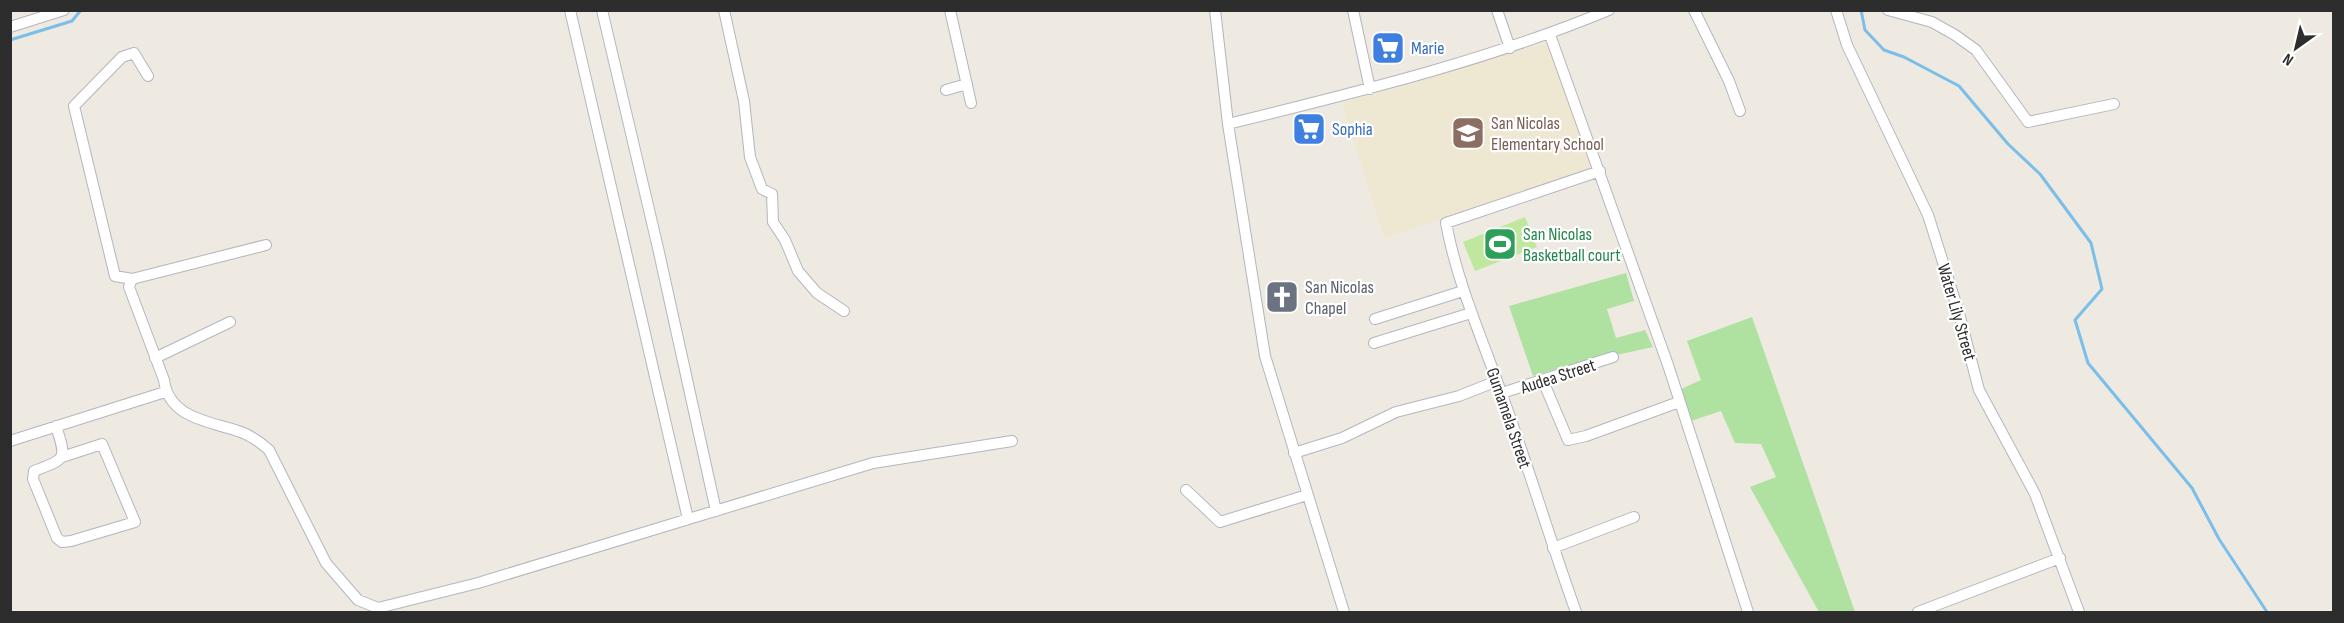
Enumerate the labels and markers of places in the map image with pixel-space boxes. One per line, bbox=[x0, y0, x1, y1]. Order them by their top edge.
supermarket icon: Marie bbox=[1370, 30, 1406, 66]
place label: Marie bbox=[1411, 38, 1444, 59]
supermarket icon: Sophia bbox=[1291, 111, 1327, 147]
place label: San Nicolas Elementary School bbox=[1491, 113, 1604, 155]
school or university icon: San Nicolas Elementary School bbox=[1450, 115, 1486, 151]
place label: Sophia bbox=[1332, 119, 1373, 140]
place label: San Nicolas Basketball court bbox=[1523, 224, 1621, 266]
sports icon: San Nicolas Basketball court bbox=[1482, 226, 1518, 262]
place label: San Nicolas Chapel bbox=[1305, 277, 1374, 319]
church icon: San Nicolas Chapel bbox=[1264, 279, 1300, 315]

